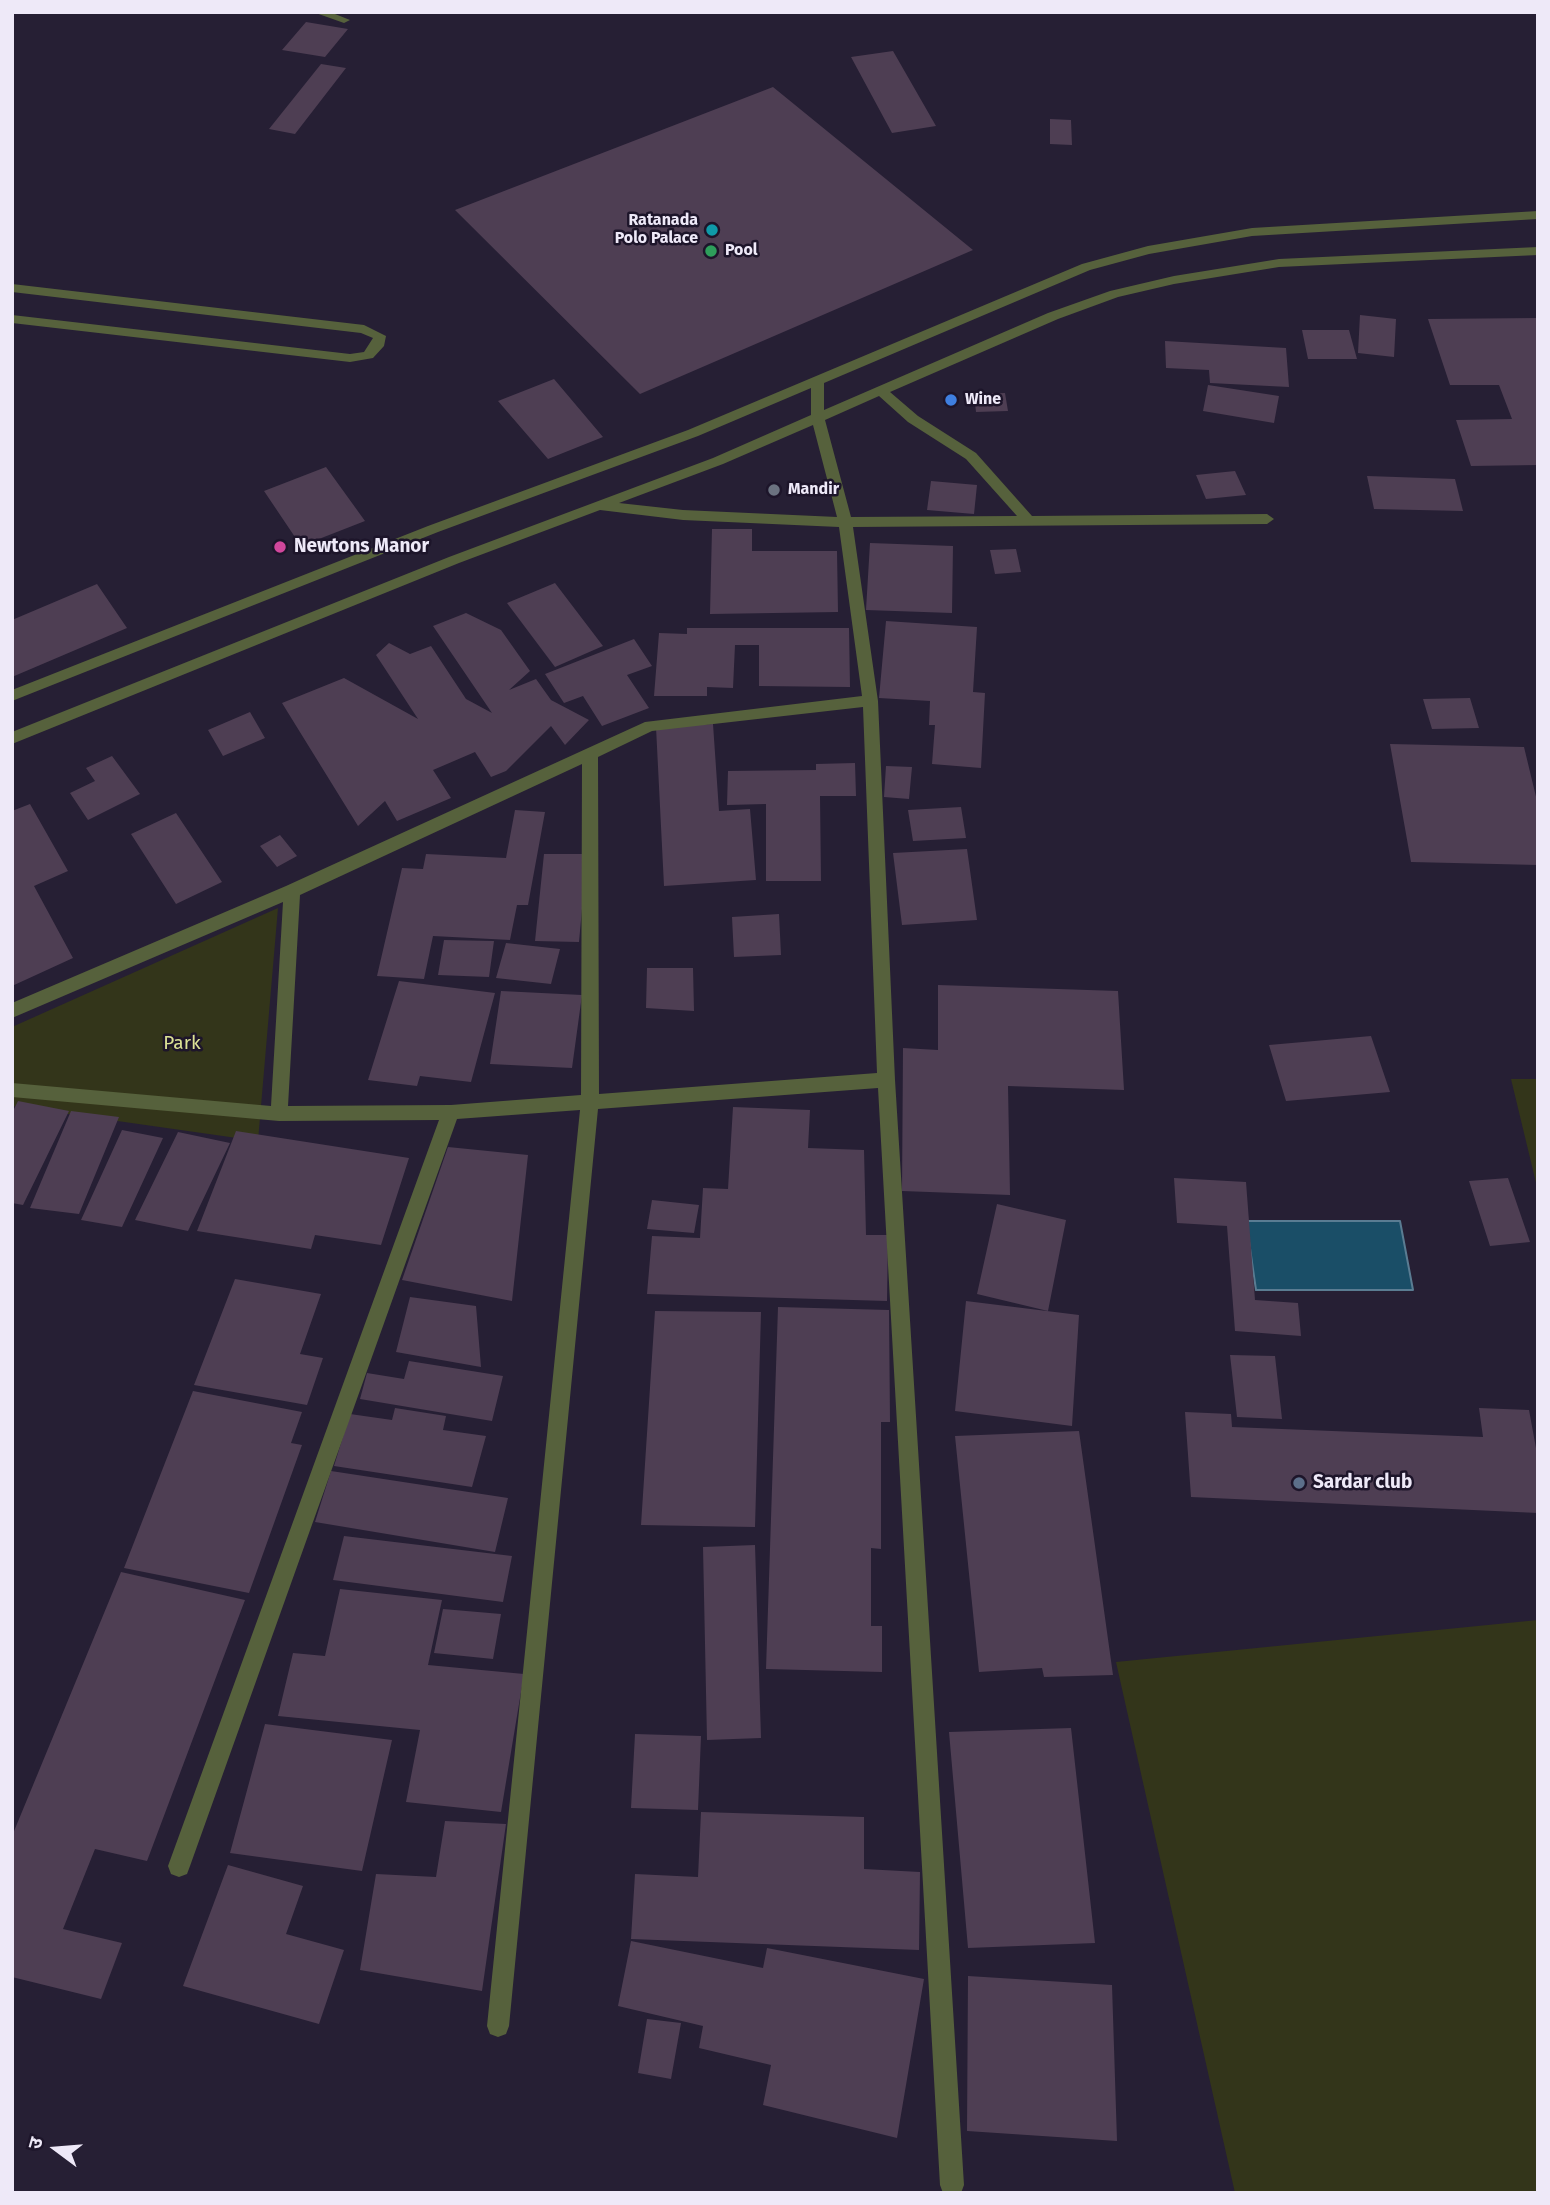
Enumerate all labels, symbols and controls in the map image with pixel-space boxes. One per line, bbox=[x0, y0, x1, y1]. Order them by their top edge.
place label: Ratanada Polo Palace bbox=[615, 211, 698, 249]
marker: Ratanada Polo Palace bbox=[704, 222, 720, 238]
place label: Pool bbox=[725, 241, 758, 261]
marker: Pool bbox=[703, 243, 719, 259]
place label: Wine bbox=[965, 390, 1001, 410]
marker: Wine bbox=[943, 392, 959, 408]
place label: Mandir bbox=[788, 480, 839, 500]
marker: Mandir bbox=[766, 482, 782, 498]
place label: Newtons Manor bbox=[294, 536, 429, 558]
marker: Newtons Manor bbox=[272, 539, 288, 555]
park label: Park bbox=[163, 1033, 201, 1055]
place label: Sardar club bbox=[1313, 1472, 1412, 1494]
marker: Sardar club bbox=[1291, 1475, 1307, 1491]
north arrow bbox=[21, 2114, 91, 2184]
text: उ bbox=[23, 2135, 48, 2152]

